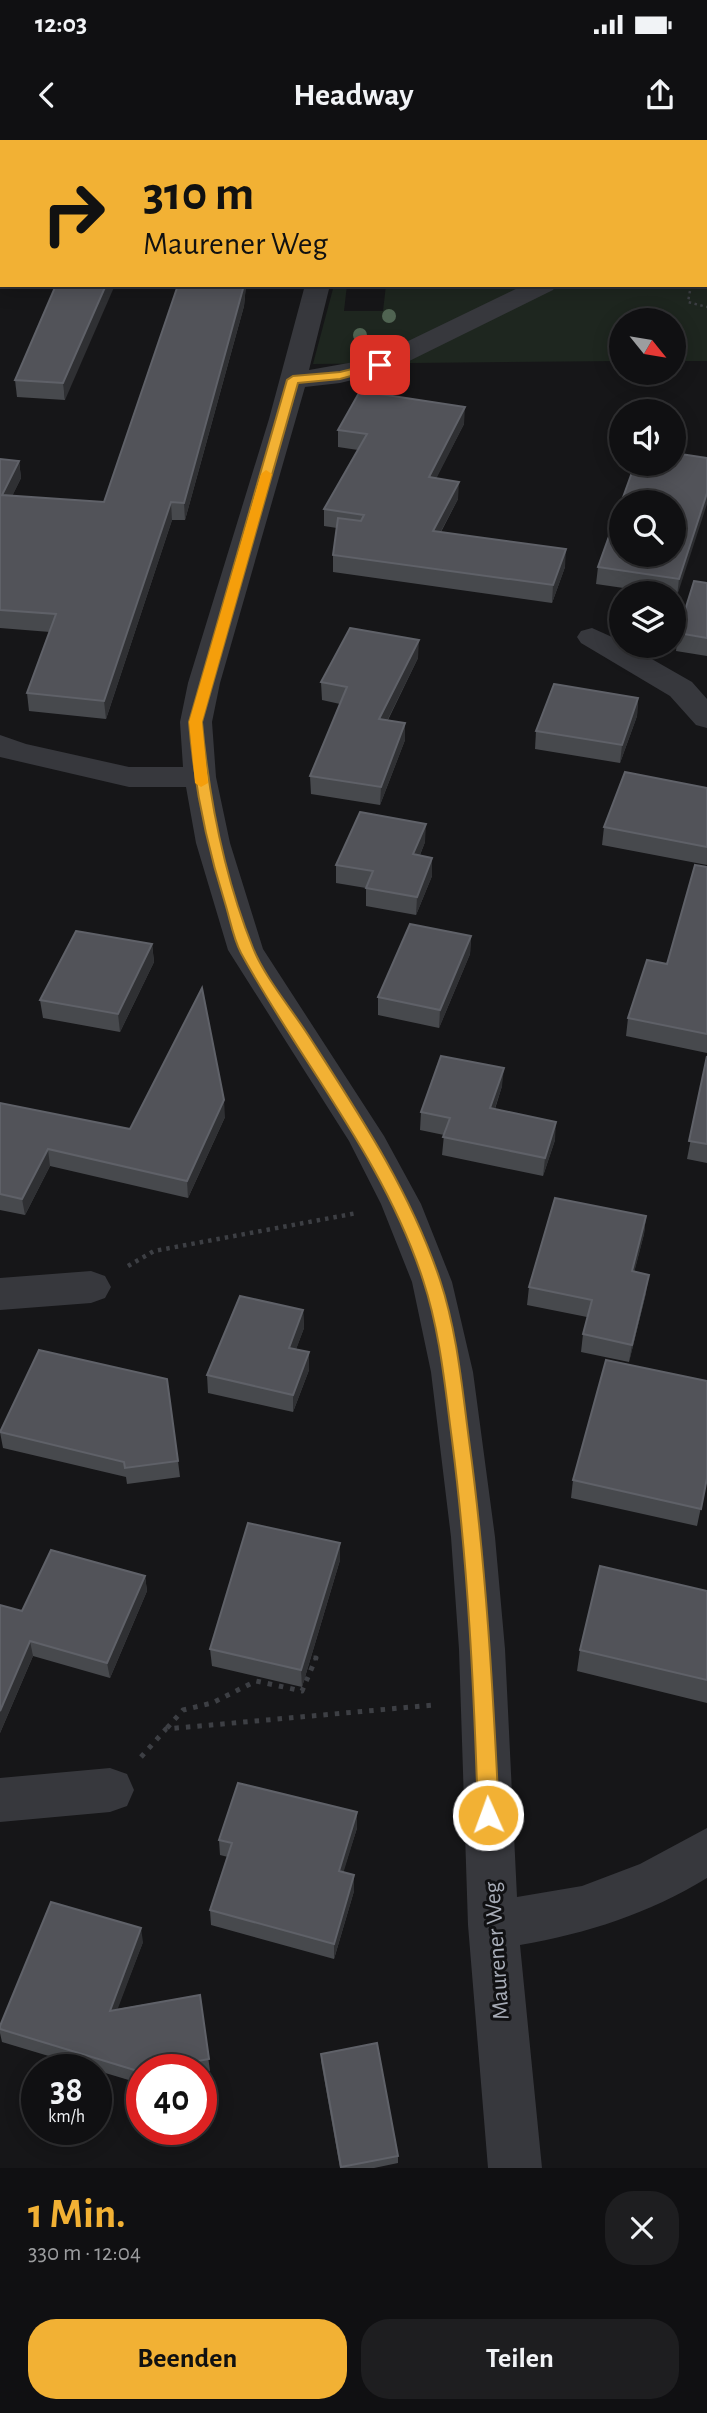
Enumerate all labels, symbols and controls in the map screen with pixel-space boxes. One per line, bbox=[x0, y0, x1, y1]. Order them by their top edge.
text: 12:03 bbox=[35, 11, 87, 37]
icon: back bbox=[28, 76, 66, 114]
icon: share bbox=[641, 76, 679, 114]
text: Headway bbox=[293, 79, 414, 111]
icon: right bbox=[28, 168, 119, 259]
text: 310 m bbox=[143, 170, 254, 219]
text: Maurener Weg bbox=[143, 228, 328, 260]
north arrow bbox=[609, 308, 686, 385]
map controls bbox=[609, 308, 686, 658]
pin bbox=[350, 335, 410, 395]
icon: arrive bbox=[361, 346, 399, 384]
button: sound bbox=[609, 399, 686, 476]
button: search bbox=[609, 490, 686, 567]
button: layers bbox=[609, 581, 686, 658]
position arrow bbox=[451, 1778, 525, 1852]
street label: Maurener Weg bbox=[480, 1881, 514, 2021]
speed limit sign: 40 bbox=[126, 2054, 217, 2145]
text: 38 bbox=[50, 2073, 83, 2108]
text: km/h bbox=[48, 2108, 85, 2126]
button: close bbox=[605, 2191, 679, 2265]
text: 1 Min. bbox=[28, 2193, 126, 2235]
text: 330 m · 12:04 bbox=[28, 2242, 141, 2265]
button: Beenden bbox=[28, 2319, 347, 2399]
button: Teilen bbox=[361, 2319, 679, 2399]

